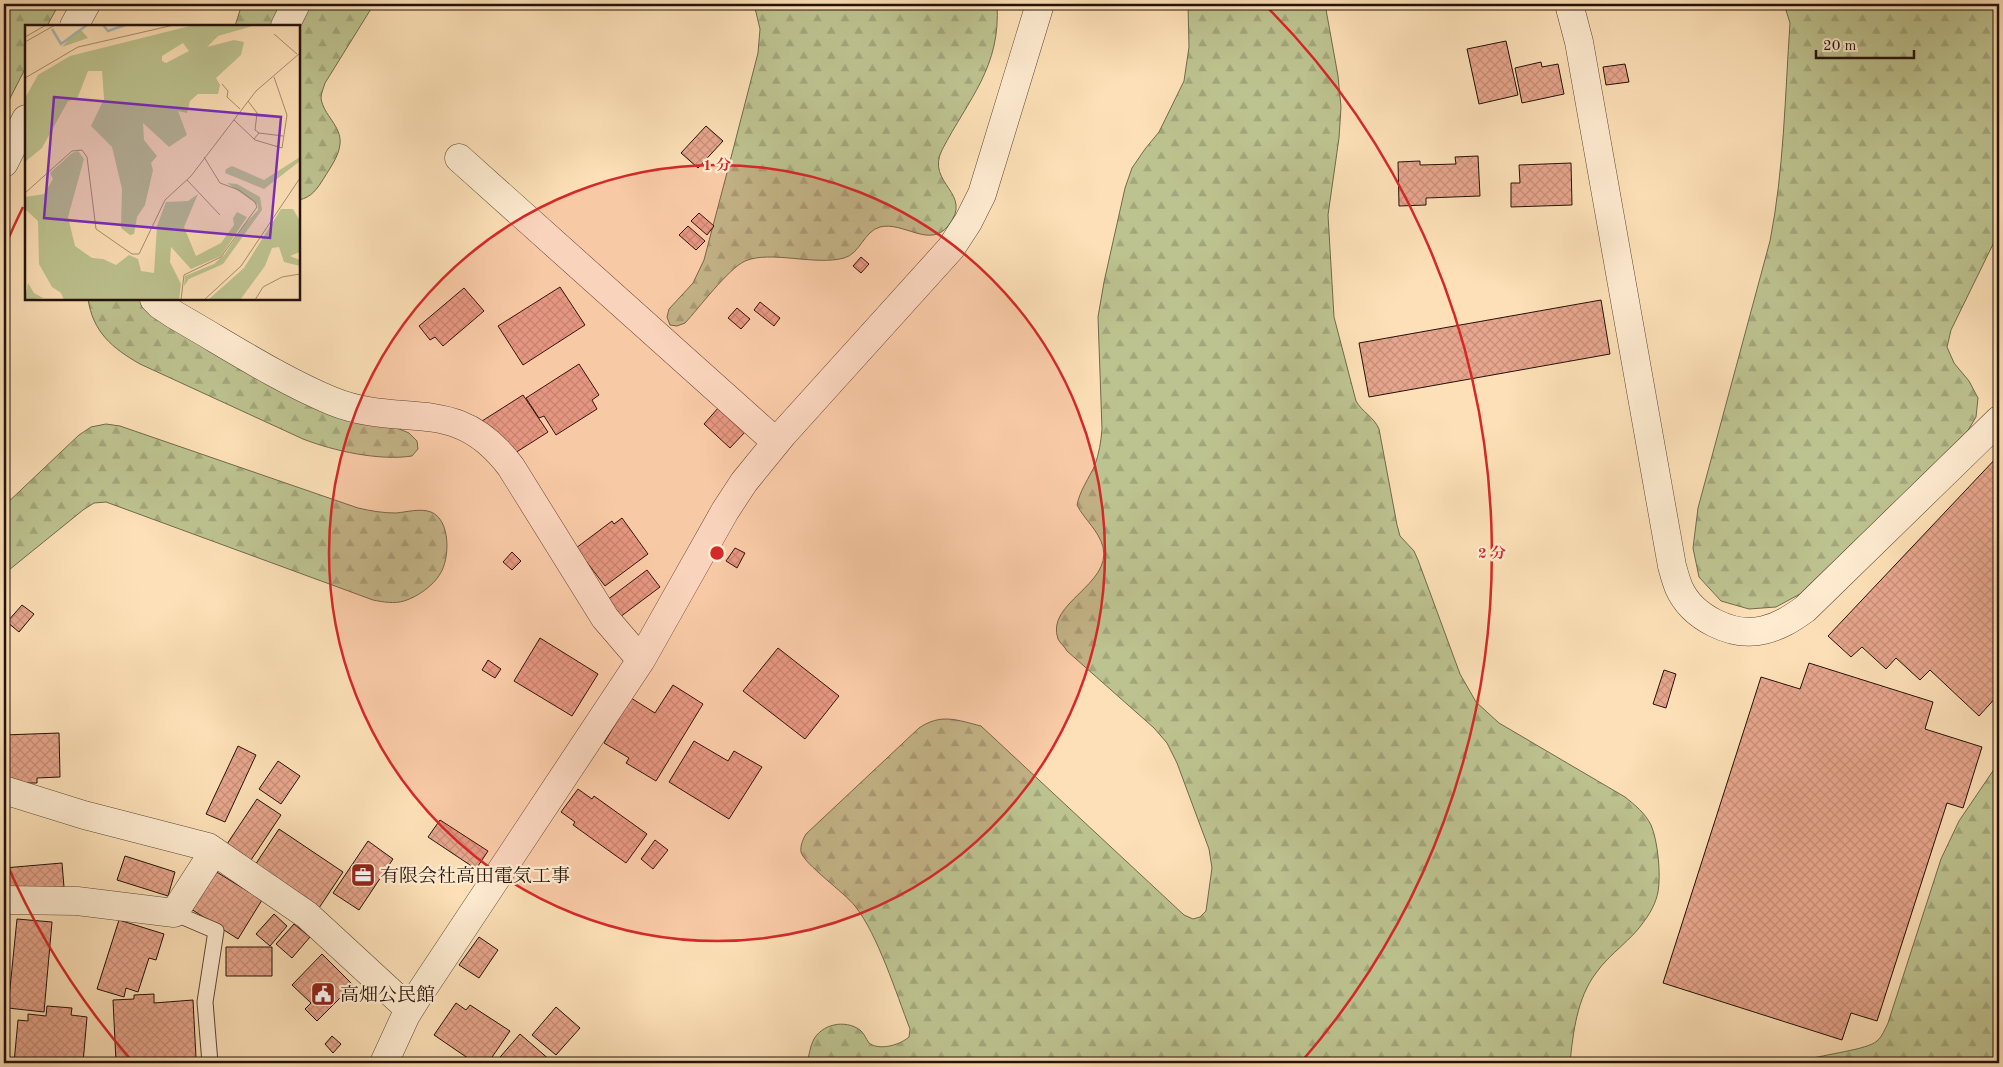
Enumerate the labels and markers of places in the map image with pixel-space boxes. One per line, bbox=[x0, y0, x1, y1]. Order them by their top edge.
centre of rings bbox=[708, 544, 726, 562]
office icon: 有限会社高田電気工事 bbox=[350, 862, 376, 888]
place label: 有限会社高田電気工事 bbox=[380, 865, 570, 887]
public building icon: 高畑公民館 bbox=[310, 981, 336, 1007]
place label: 高畑公民館 bbox=[340, 985, 435, 1006]

